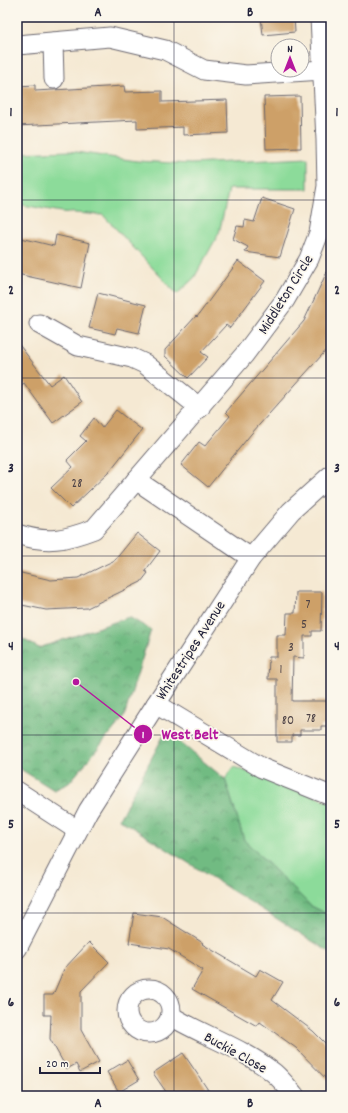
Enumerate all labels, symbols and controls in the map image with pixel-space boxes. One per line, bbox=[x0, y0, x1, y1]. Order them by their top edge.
text: A bbox=[94, 4, 102, 23]
text: B bbox=[247, 4, 253, 23]
north arrow bbox=[270, 38, 310, 78]
text: N bbox=[287, 42, 293, 58]
text: 1 bbox=[10, 104, 13, 123]
text: 1 bbox=[336, 104, 339, 123]
street label: Middleton Circle bbox=[253, 251, 320, 339]
text: 2 bbox=[8, 282, 14, 301]
text: 2 bbox=[334, 282, 340, 301]
text: 3 bbox=[8, 460, 14, 479]
text: 3 bbox=[334, 460, 340, 479]
house number: 28 bbox=[72, 475, 82, 494]
house number: 7 bbox=[306, 596, 311, 615]
street label: Whitestripes Avenue bbox=[151, 597, 232, 705]
house number: 5 bbox=[301, 616, 307, 635]
text: 4 bbox=[8, 638, 14, 657]
text: 4 bbox=[334, 638, 340, 657]
house number: 3 bbox=[288, 639, 294, 658]
house number: 1 bbox=[280, 661, 282, 680]
house number: 78 bbox=[306, 710, 316, 729]
house number: 80 bbox=[282, 712, 294, 731]
callout: West Belt bbox=[133, 720, 226, 748]
text: West Belt bbox=[162, 724, 219, 747]
text: 1 bbox=[142, 727, 145, 744]
text: 5 bbox=[8, 816, 14, 835]
text: 5 bbox=[334, 816, 340, 835]
text: 6 bbox=[8, 994, 15, 1013]
text: 6 bbox=[334, 994, 341, 1013]
street label: Buckie Close bbox=[199, 1027, 271, 1080]
scale bar bbox=[40, 1049, 100, 1075]
text: 20 m bbox=[46, 1056, 69, 1073]
text: A bbox=[94, 1095, 102, 1113]
text: B bbox=[247, 1095, 253, 1113]

